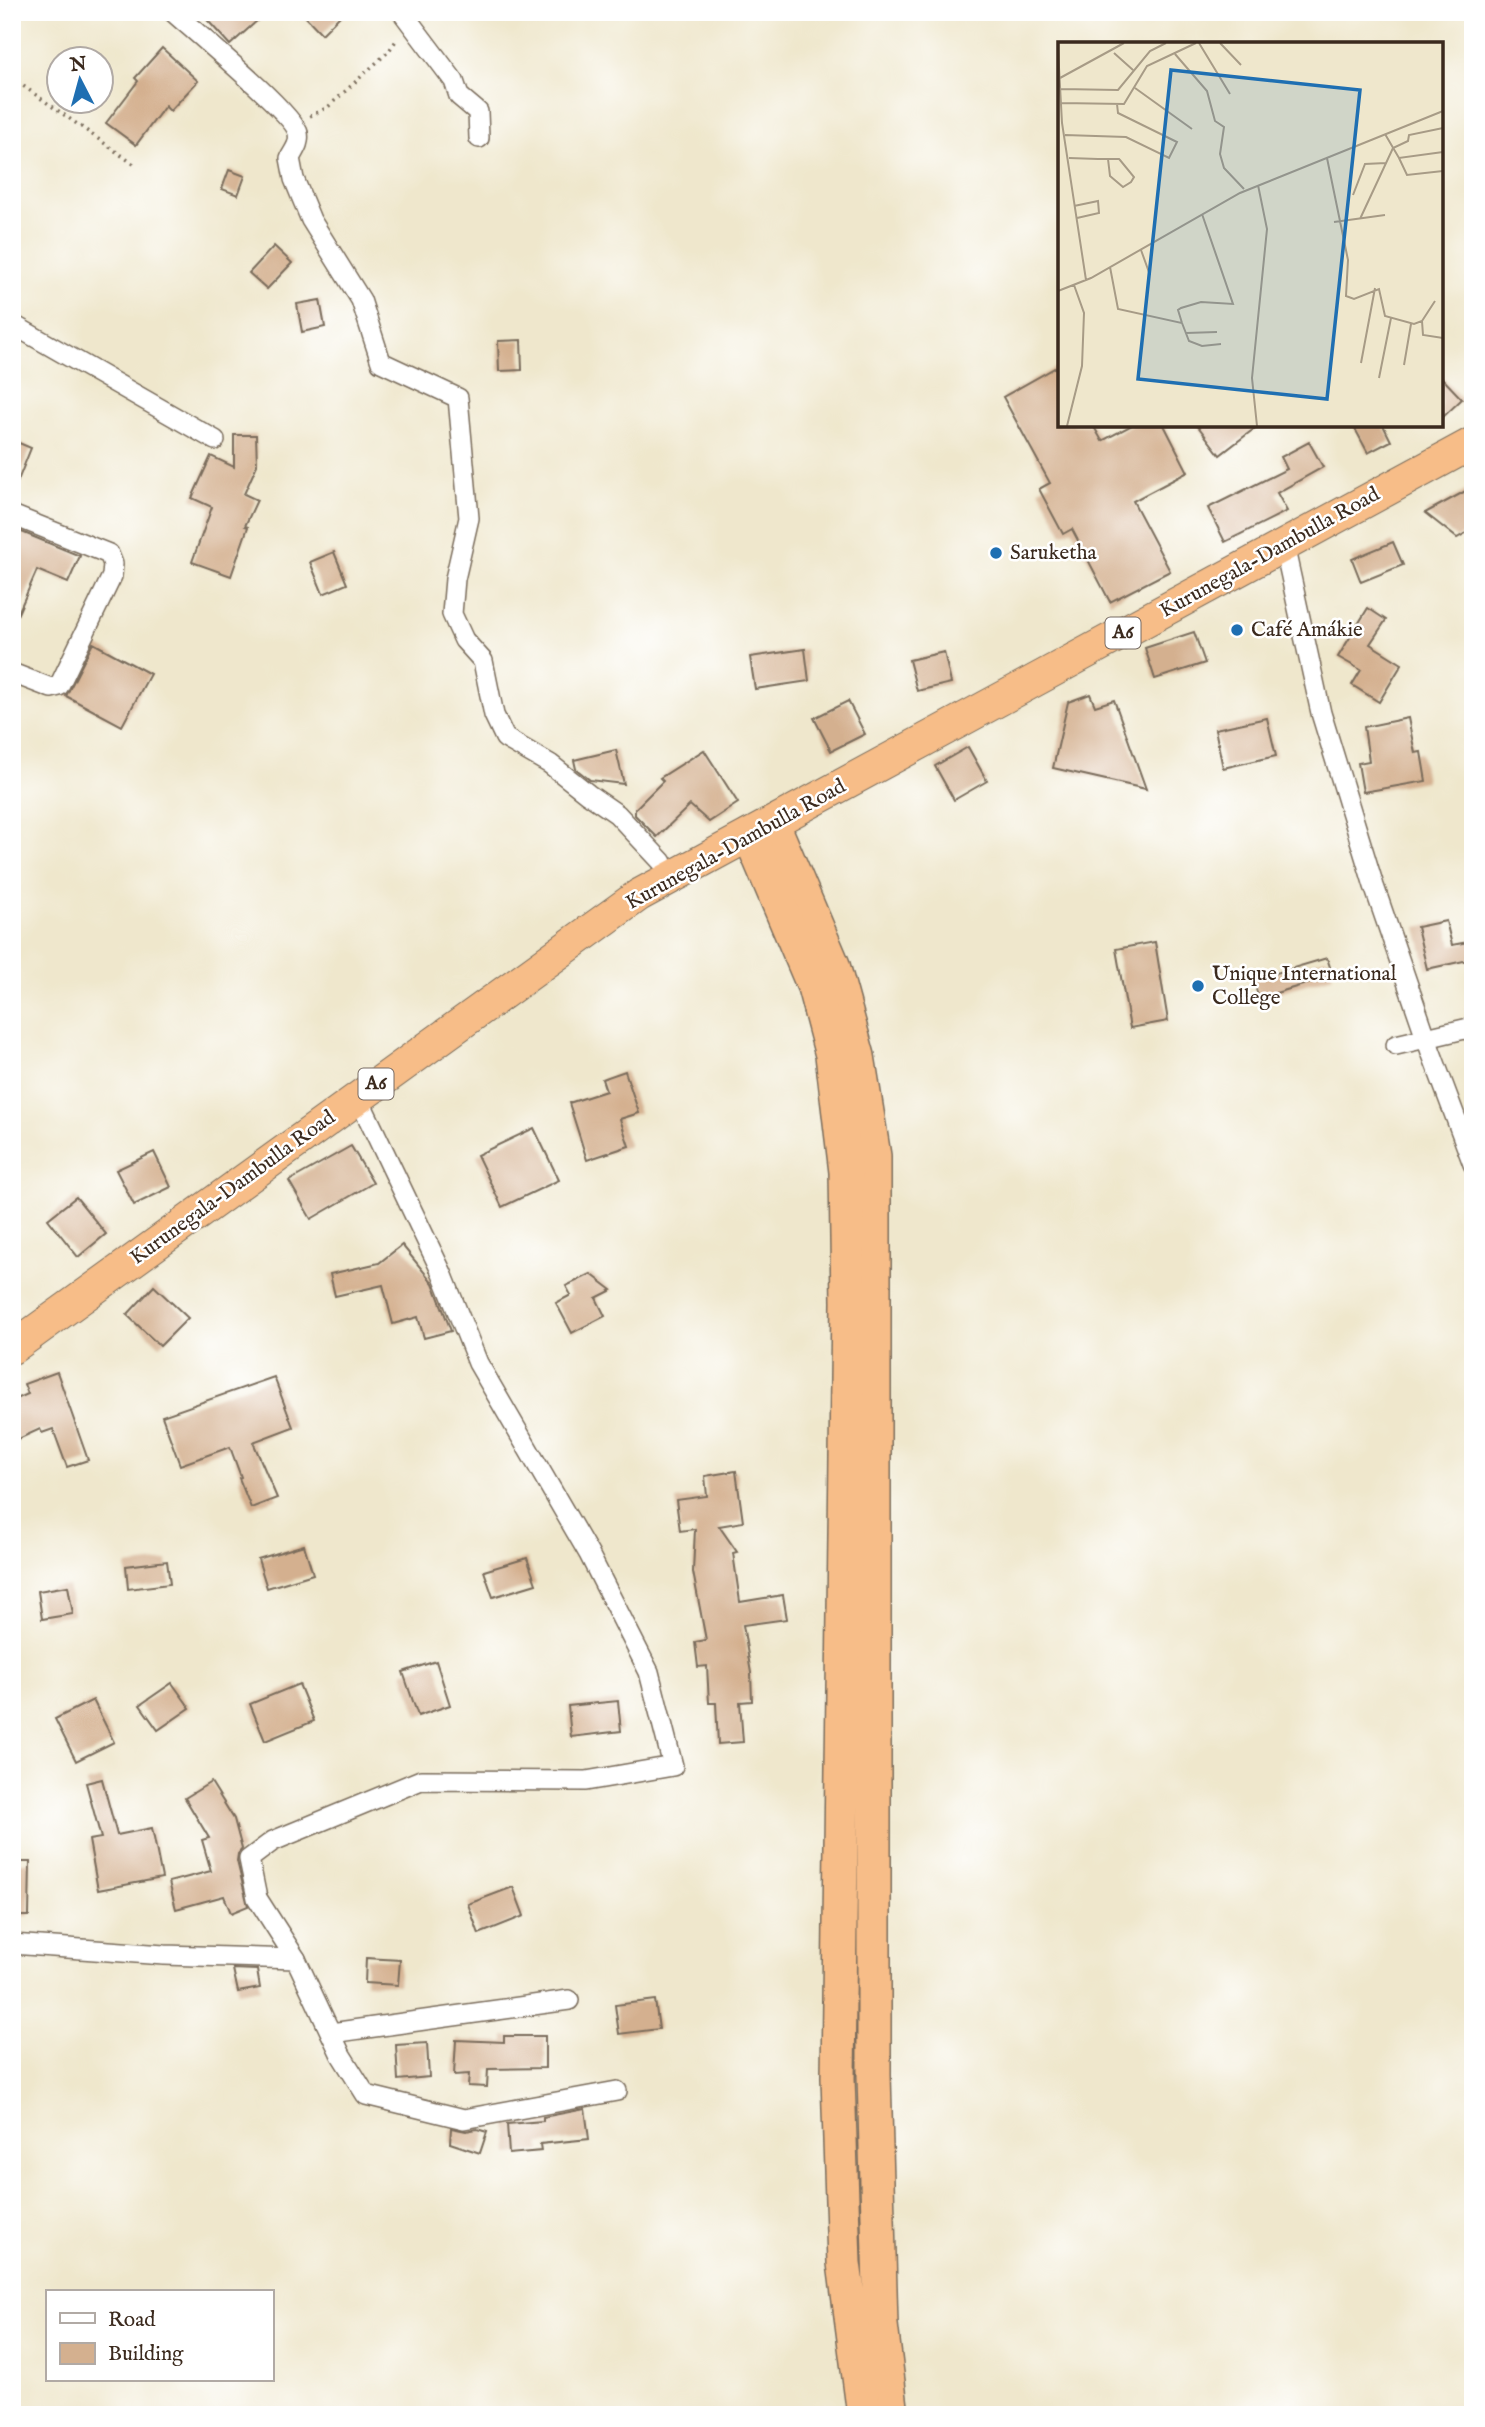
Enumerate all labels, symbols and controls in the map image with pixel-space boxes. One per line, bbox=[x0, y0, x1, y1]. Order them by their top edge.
inset map bbox=[1058, 42, 1443, 427]
north arrow bbox=[46, 46, 116, 116]
text: N bbox=[68, 52, 88, 78]
street label: Kurunegala-Dambulla Road bbox=[1155, 481, 1385, 625]
place label: Saruketha bbox=[1010, 540, 1098, 567]
marker: Saruketha bbox=[988, 545, 1004, 561]
place label: Café Amákie bbox=[1251, 617, 1363, 644]
road number: A6 bbox=[1106, 618, 1140, 648]
marker: Café Amákie bbox=[1229, 622, 1245, 638]
street label: Kurunegala-Dambulla Road bbox=[621, 773, 851, 917]
place label: Unique International College bbox=[1212, 961, 1397, 1012]
marker: Unique International College bbox=[1190, 978, 1206, 994]
road number: A6 bbox=[358, 1068, 394, 1100]
street label: Kurunegala-Dambulla Road bbox=[125, 1104, 342, 1272]
legend bbox=[46, 2290, 273, 2382]
text: Road bbox=[108, 2307, 156, 2334]
text: Building bbox=[108, 2341, 184, 2368]

